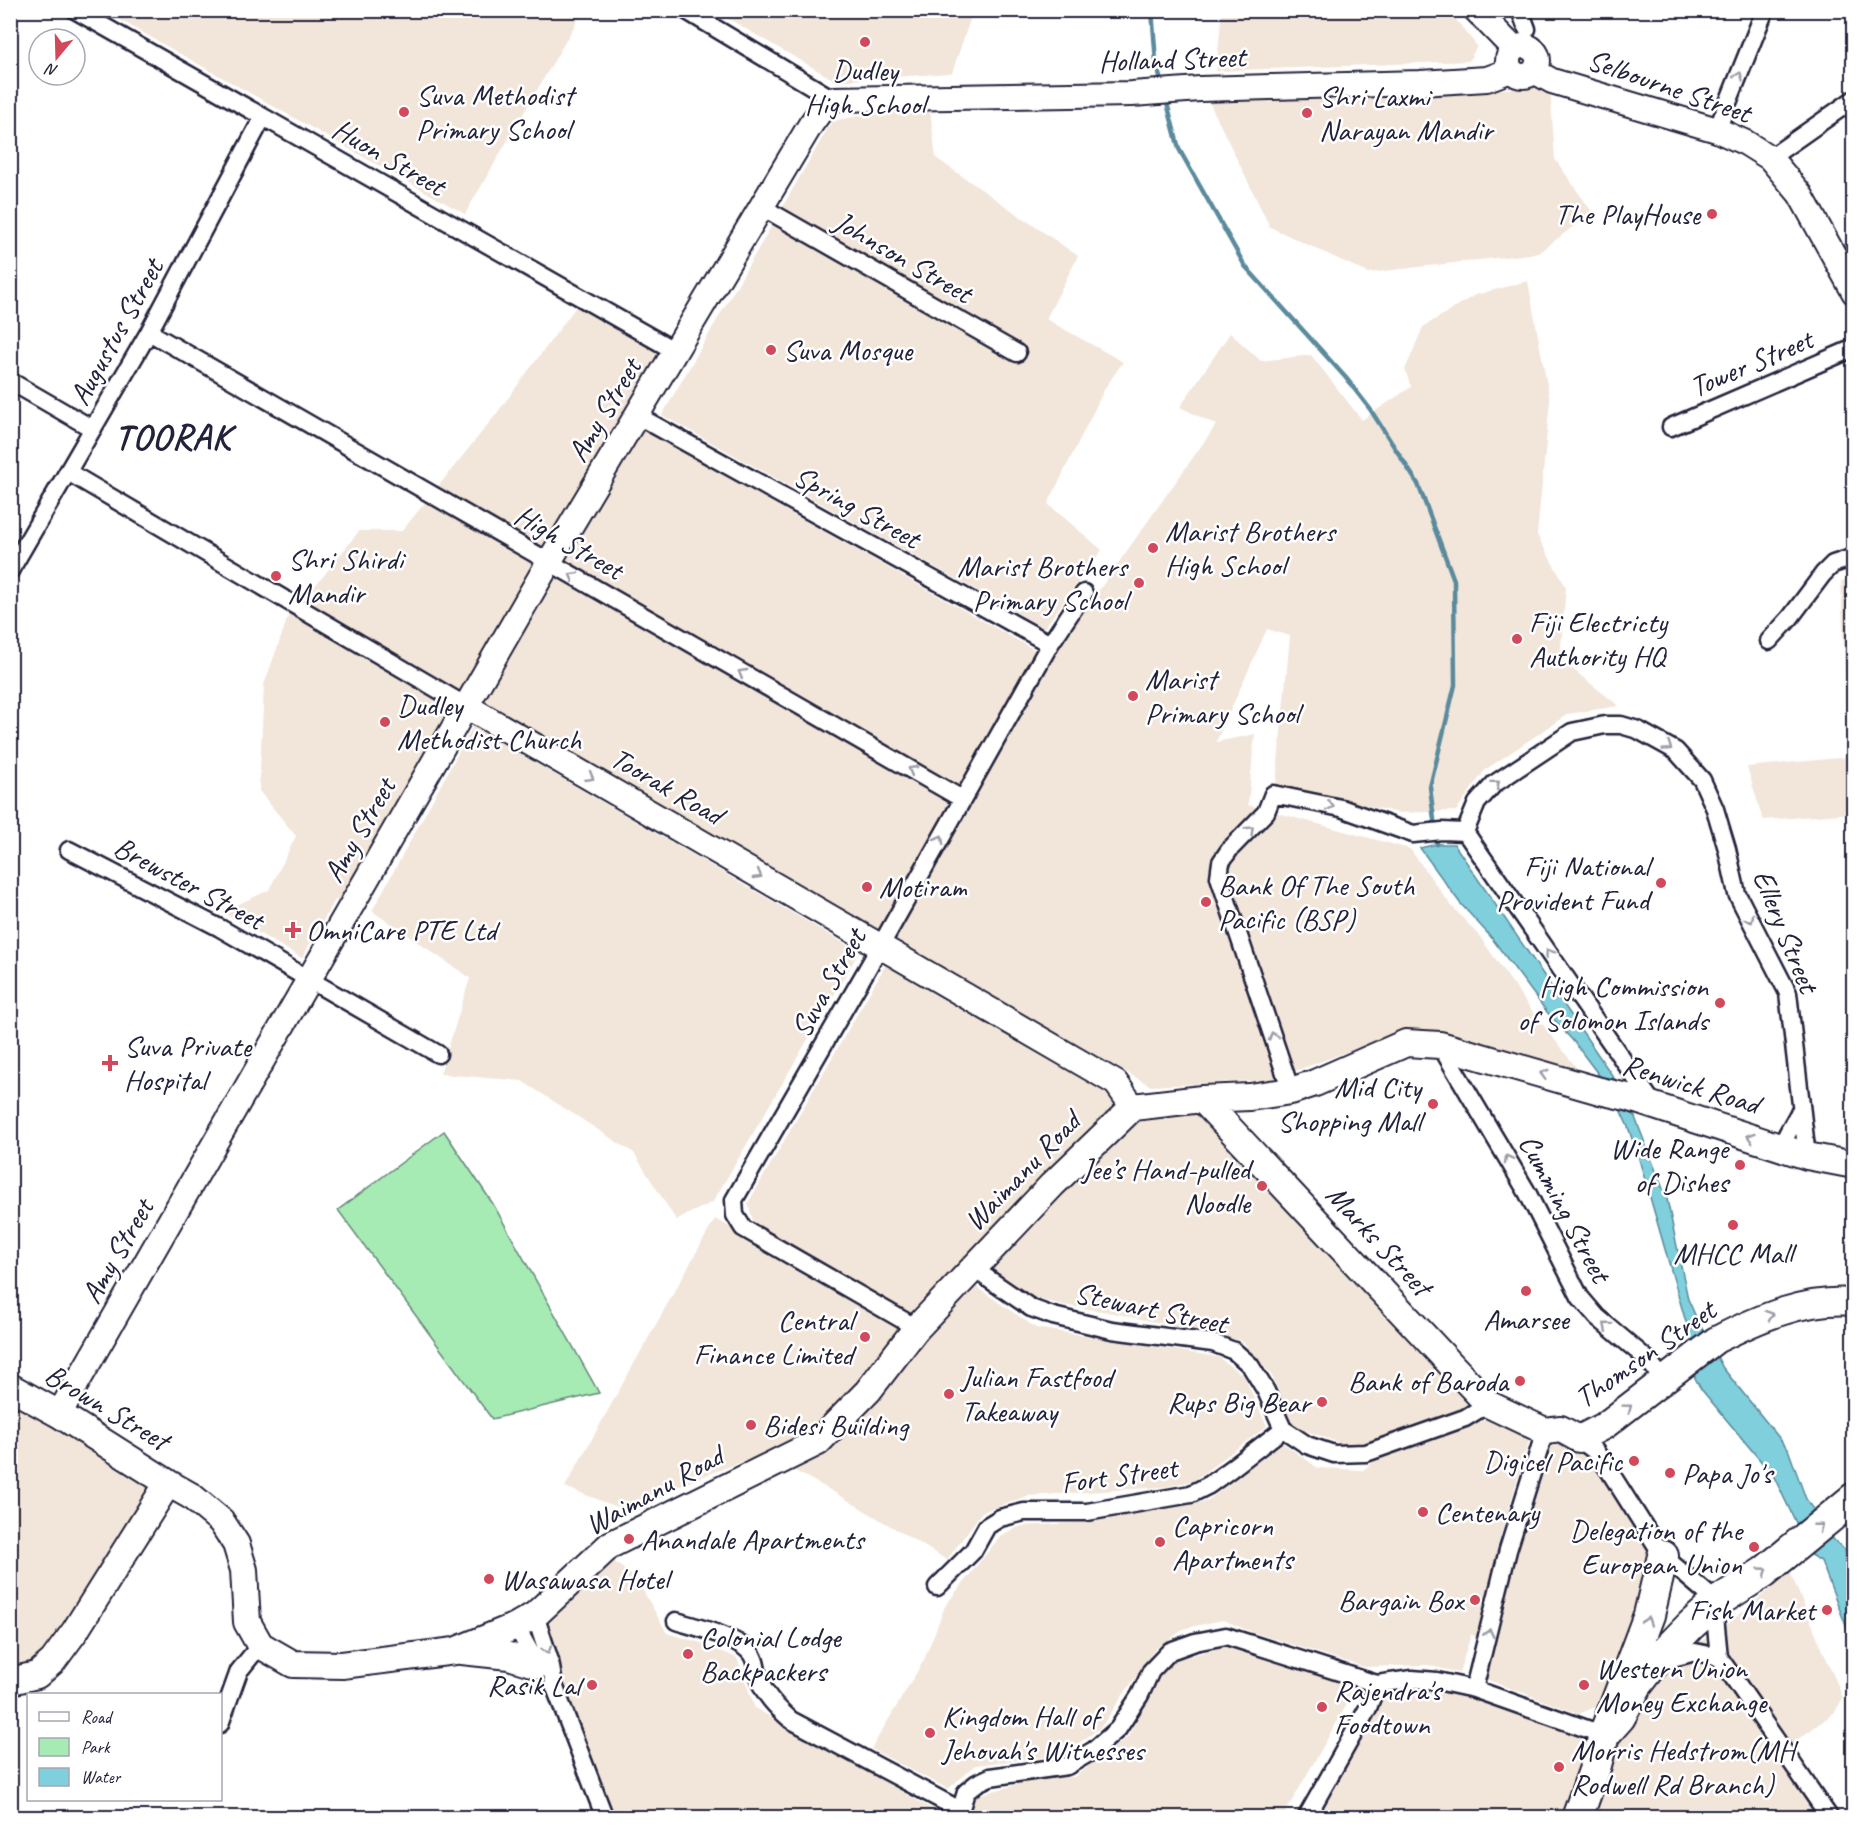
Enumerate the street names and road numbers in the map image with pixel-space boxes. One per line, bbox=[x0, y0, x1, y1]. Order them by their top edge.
street label: Holland Street bbox=[1098, 37, 1249, 81]
street label: Selbourne Street bbox=[1582, 40, 1758, 133]
street label: Huon Street bbox=[326, 110, 455, 206]
street label: Johnson Street bbox=[825, 201, 981, 313]
street label: Augustus Street bbox=[60, 250, 173, 412]
street label: Tower Street bbox=[1684, 319, 1821, 406]
street label: Amy Street bbox=[558, 349, 651, 469]
street label: Spring Street bbox=[787, 457, 929, 559]
street label: High Street bbox=[508, 496, 633, 590]
street label: Toorak Road bbox=[604, 739, 734, 835]
street label: Amy Street bbox=[314, 768, 406, 889]
street label: Brewster Street bbox=[108, 828, 273, 940]
street label: Ellery Street bbox=[1744, 864, 1829, 1001]
street label: Suva Street bbox=[782, 919, 876, 1044]
street label: Renwick Road bbox=[1618, 1045, 1768, 1124]
street label: Waimanu Road bbox=[956, 1100, 1091, 1239]
street label: Cumming Street bbox=[1510, 1128, 1621, 1291]
street label: Marks Street bbox=[1318, 1176, 1443, 1307]
street label: Amy Street bbox=[72, 1189, 164, 1310]
street label: Stewart Street bbox=[1071, 1273, 1234, 1343]
street label: Thomson Street bbox=[1567, 1290, 1725, 1416]
street label: Brown Street bbox=[38, 1355, 179, 1461]
street label: Waimanu Road bbox=[578, 1435, 733, 1543]
street label: Fort Street bbox=[1059, 1448, 1182, 1502]

